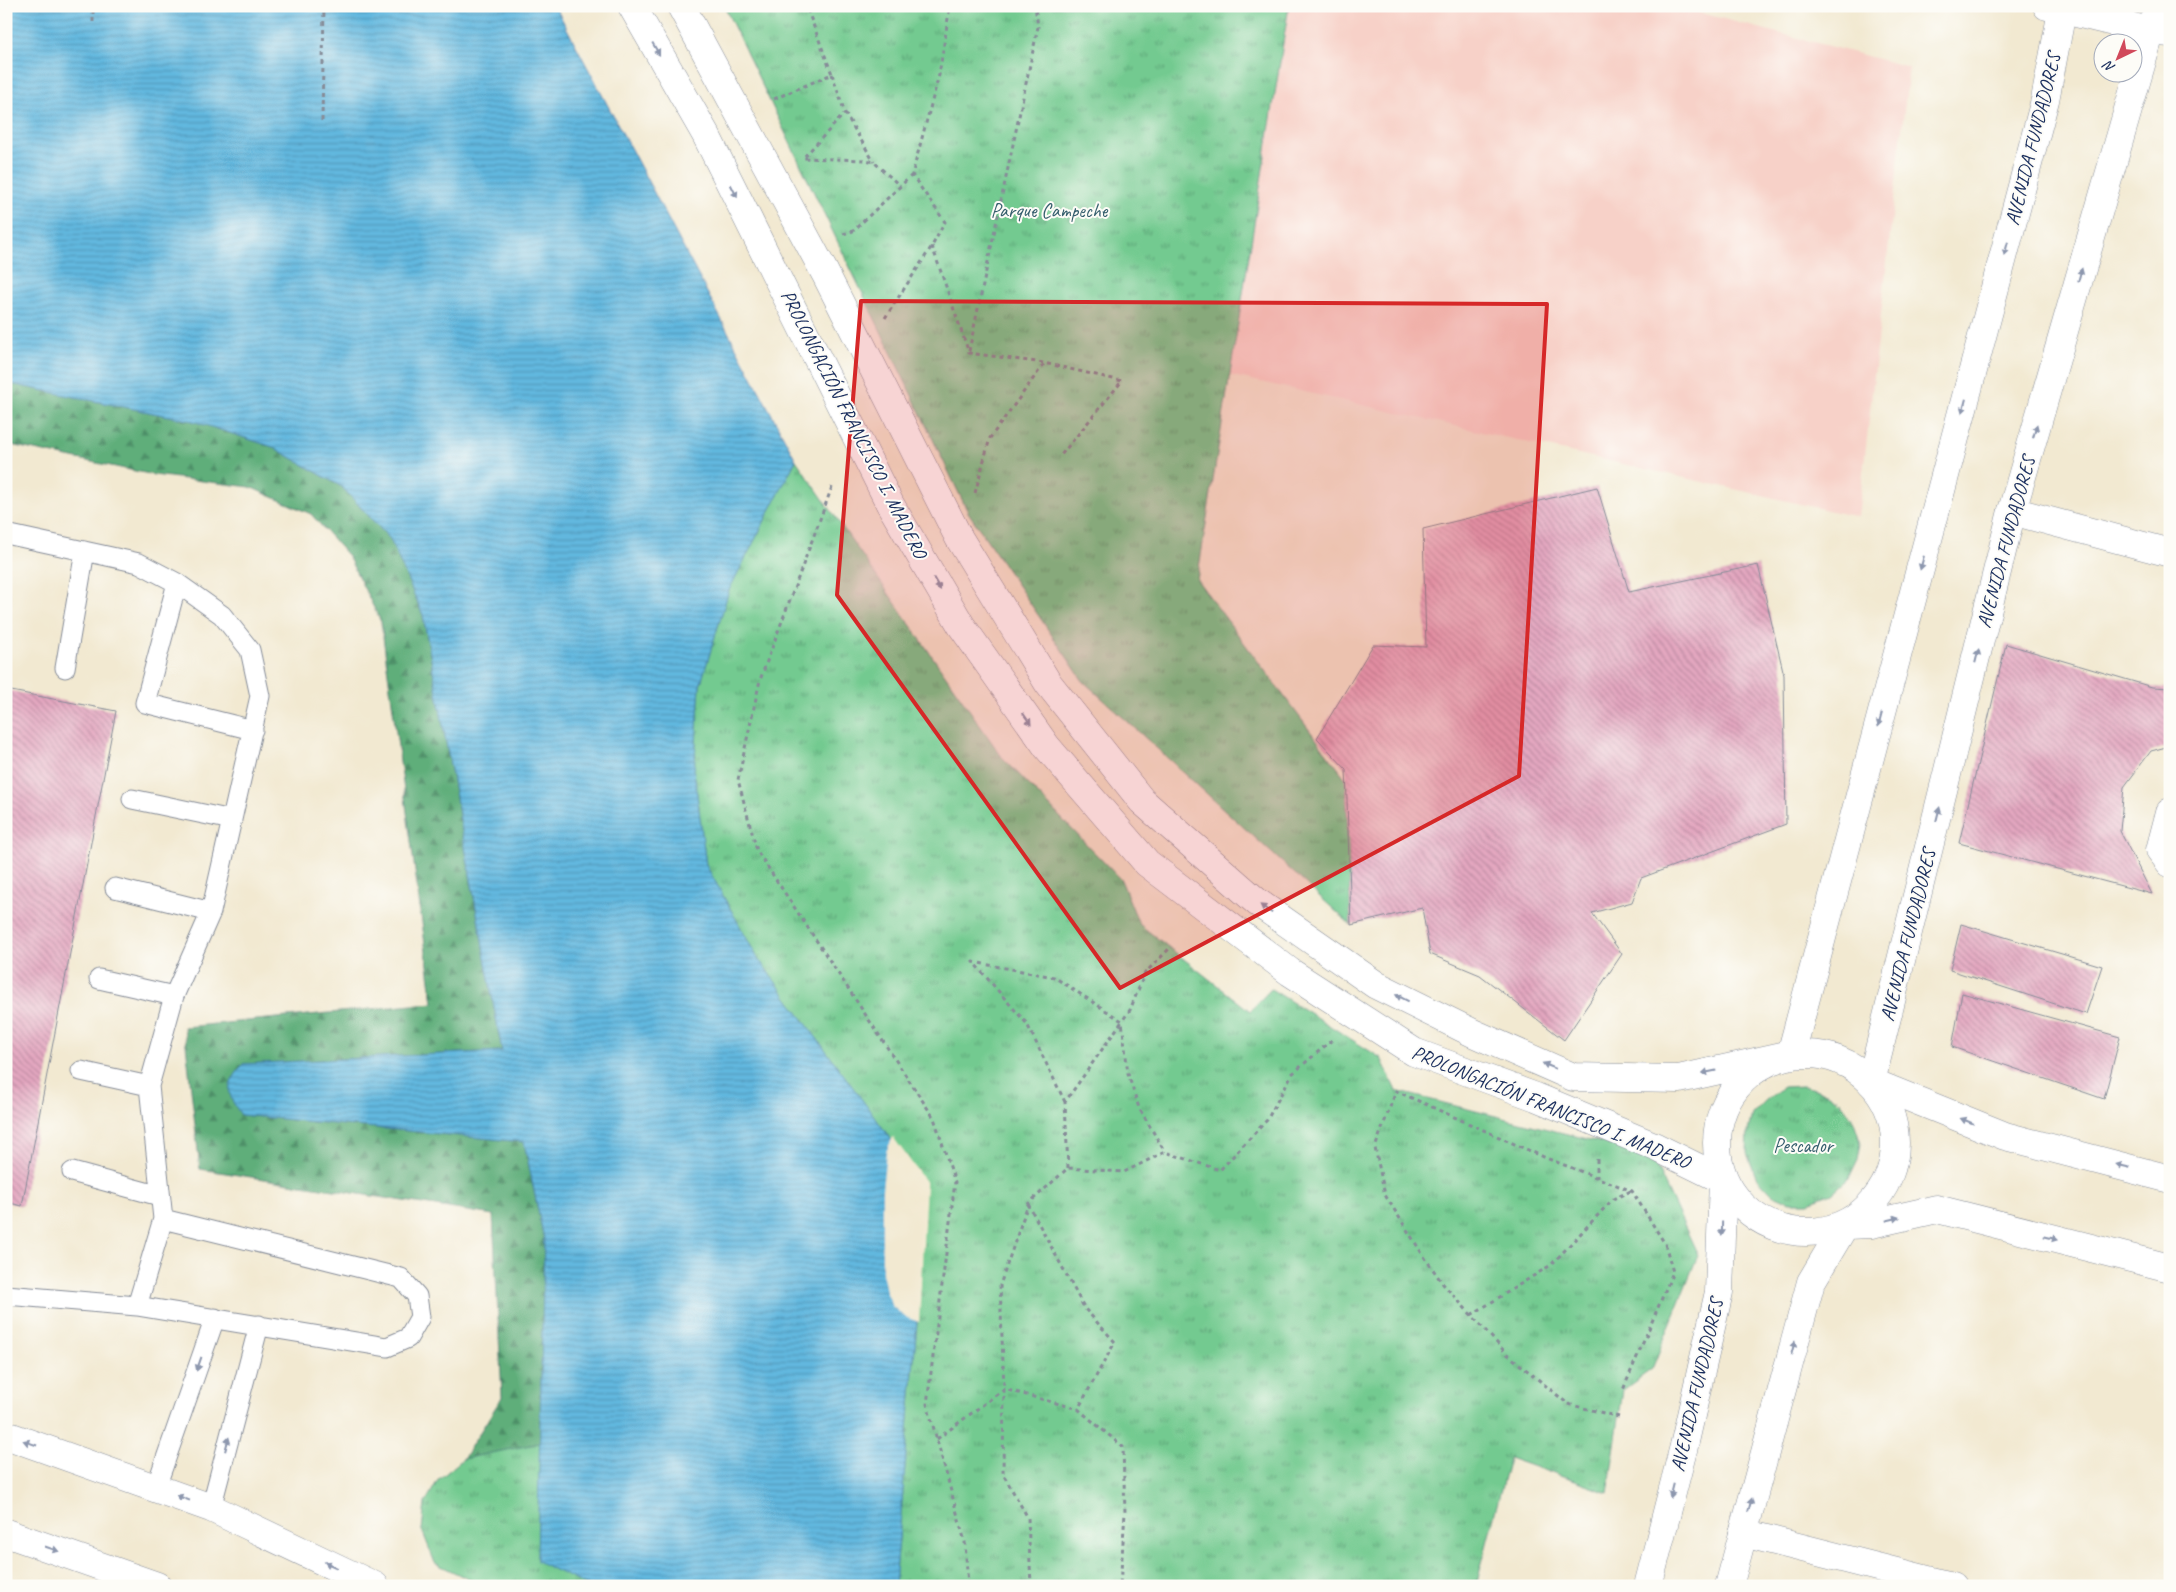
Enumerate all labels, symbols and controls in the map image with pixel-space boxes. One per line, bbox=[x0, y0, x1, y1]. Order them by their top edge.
north arrow bbox=[2094, 32, 2144, 82]
one-way arrow bbox=[652, 42, 661, 55]
street label: AVENIDA FUNDADORES bbox=[1999, 47, 2067, 228]
text: N bbox=[2099, 56, 2118, 76]
one-way arrow bbox=[730, 184, 738, 198]
park label: Parque Campeche bbox=[991, 198, 1109, 223]
one-way arrow bbox=[2002, 241, 2010, 256]
one-way arrow bbox=[2076, 267, 2084, 282]
street label: PROLONGACIÓN FRANCISCO I. MADERO bbox=[775, 286, 934, 564]
one-way arrow bbox=[1960, 398, 1968, 413]
one-way arrow bbox=[2032, 423, 2040, 438]
street label: AVENIDA FUNDADORES bbox=[1971, 450, 2042, 631]
one-way arrow bbox=[1918, 555, 1926, 570]
one-way arrow bbox=[933, 577, 942, 590]
one-way arrow bbox=[1973, 648, 1981, 663]
one-way arrow bbox=[1022, 712, 1032, 726]
one-way arrow bbox=[1876, 712, 1884, 727]
one-way arrow bbox=[1934, 806, 1942, 821]
street label: AVENIDA FUNDADORES bbox=[1874, 843, 1942, 1024]
one-way arrow bbox=[1260, 904, 1273, 914]
one-way arrow bbox=[1395, 994, 1409, 1002]
street label: PROLONGACIÓN FRANCISCO I. MADERO bbox=[1408, 1040, 1696, 1175]
one-way arrow bbox=[1542, 1062, 1556, 1070]
one-way arrow bbox=[1701, 1068, 1716, 1076]
one-way arrow bbox=[1960, 1116, 1974, 1124]
park label: Pescador bbox=[1773, 1133, 1834, 1158]
one-way arrow bbox=[2115, 1162, 2130, 1170]
one-way arrow bbox=[1885, 1215, 1900, 1223]
one-way arrow bbox=[1718, 1221, 1726, 1237]
one-way arrow bbox=[2043, 1234, 2058, 1242]
street label: AVENIDA FUNDADORES bbox=[1665, 1293, 1730, 1474]
one-way arrow bbox=[1789, 1340, 1797, 1356]
one-way arrow bbox=[195, 1357, 202, 1372]
one-way arrow bbox=[223, 1436, 231, 1451]
one-way arrow bbox=[22, 1439, 37, 1447]
one-way arrow bbox=[1668, 1483, 1676, 1498]
one-way arrow bbox=[176, 1493, 191, 1501]
one-way arrow bbox=[1747, 1497, 1755, 1512]
one-way arrow bbox=[45, 1545, 60, 1553]
one-way arrow bbox=[324, 1561, 338, 1569]

